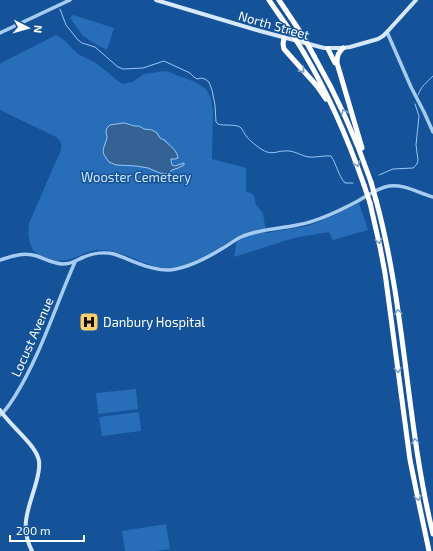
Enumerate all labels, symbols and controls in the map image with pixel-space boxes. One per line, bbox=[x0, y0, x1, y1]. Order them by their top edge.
street label: North Street bbox=[237, 7, 311, 43]
north arrow bbox=[8, 8, 48, 48]
text: N bbox=[32, 24, 45, 34]
one-way arrow bbox=[297, 65, 305, 73]
one-way arrow bbox=[341, 109, 349, 117]
one-way arrow bbox=[352, 161, 360, 168]
park label: Wooster Cemetery bbox=[81, 169, 191, 185]
one-way arrow bbox=[374, 238, 382, 244]
street label: Locust Avenue bbox=[7, 295, 57, 379]
one-way arrow bbox=[394, 309, 403, 315]
hospital icon: Danbury Hospital bbox=[78, 311, 100, 333]
place label: Danbury Hospital bbox=[103, 314, 205, 330]
one-way arrow bbox=[393, 367, 402, 373]
one-way arrow bbox=[411, 438, 420, 444]
one-way arrow bbox=[413, 495, 421, 501]
scale bar bbox=[10, 517, 84, 543]
text: 200 m bbox=[16, 523, 50, 537]

